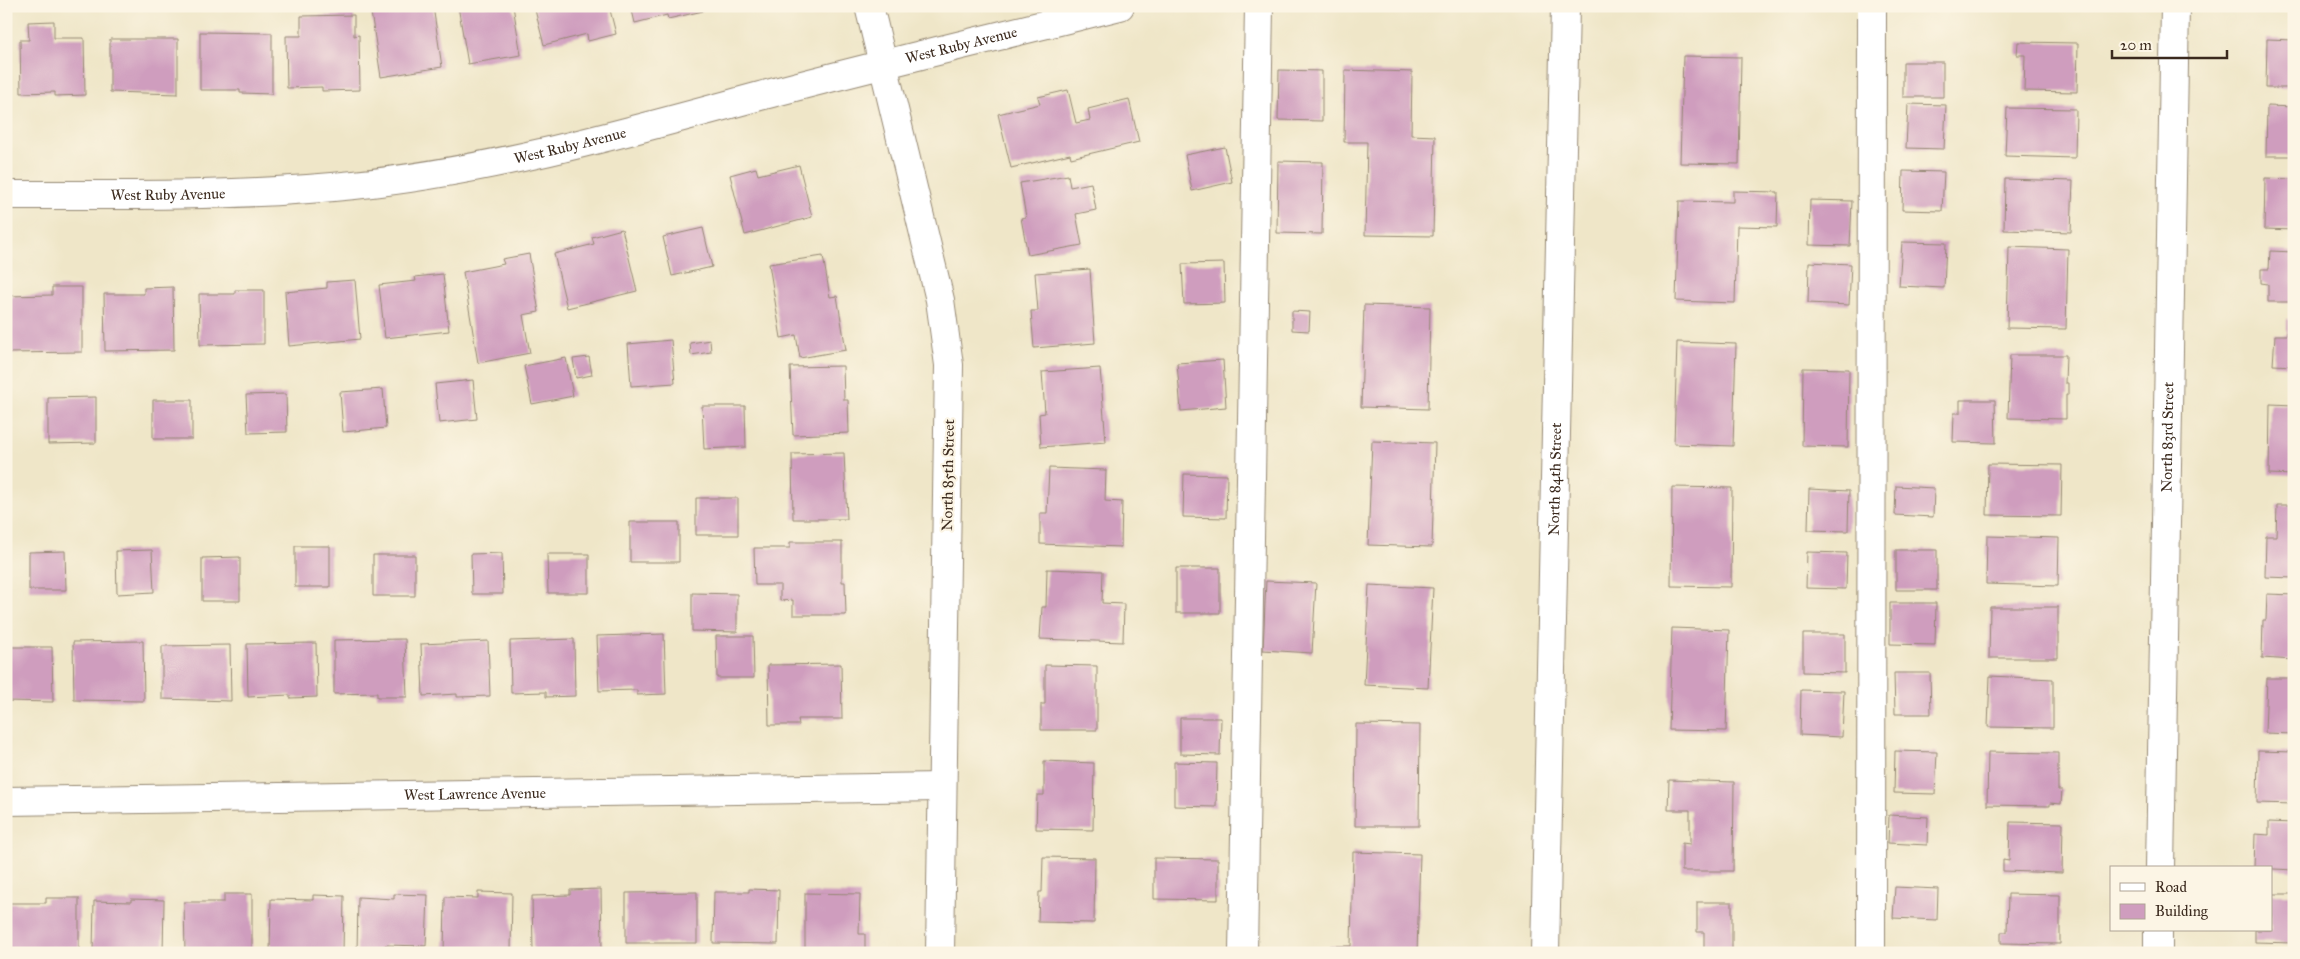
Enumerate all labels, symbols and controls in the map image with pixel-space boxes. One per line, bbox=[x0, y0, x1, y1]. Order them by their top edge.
street label: West Ruby Avenue bbox=[903, 23, 1019, 68]
scale bar bbox=[2112, 28, 2228, 60]
text: 20 m bbox=[2120, 36, 2152, 54]
street label: West Ruby Avenue bbox=[512, 123, 628, 168]
street label: West Ruby Avenue bbox=[111, 184, 226, 204]
street label: North 83rd Street bbox=[2158, 381, 2177, 492]
street label: North 85th Street bbox=[938, 418, 958, 531]
street label: North 84th Street bbox=[1545, 422, 1565, 536]
street label: West Lawrence Avenue bbox=[404, 784, 546, 804]
legend bbox=[2110, 866, 2272, 932]
text: Road bbox=[2155, 878, 2187, 896]
text: Building bbox=[2155, 902, 2209, 920]

